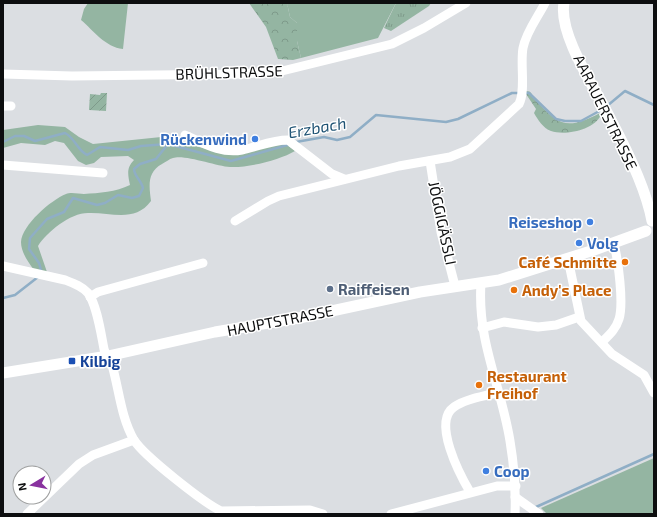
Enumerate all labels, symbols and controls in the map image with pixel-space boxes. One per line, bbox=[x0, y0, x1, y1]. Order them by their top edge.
street label: AARAUERSTRASSE bbox=[570, 52, 642, 172]
street label: BRÜHLSTRASSE bbox=[175, 61, 283, 83]
water label: Erzbach bbox=[286, 113, 348, 141]
place label: Rückenwind bbox=[160, 130, 247, 148]
marker: Rückenwind bbox=[250, 134, 260, 144]
street label: JÖGGIGÄSSLI bbox=[425, 179, 461, 267]
place label: Reiseshop bbox=[509, 213, 582, 231]
marker: Reiseshop bbox=[585, 217, 595, 227]
place label: Volg bbox=[587, 234, 619, 252]
marker: Volg bbox=[574, 238, 584, 248]
place label: Café Schmitte bbox=[518, 253, 617, 271]
marker: Café Schmitte bbox=[620, 257, 630, 267]
place label: Raiffeisen bbox=[338, 280, 410, 298]
place label: Andy's Place bbox=[522, 281, 611, 300]
marker: Raiffeisen bbox=[325, 284, 335, 294]
marker: Andy's Place bbox=[509, 285, 519, 295]
street label: HAUPTSTRASSE bbox=[225, 301, 335, 339]
place label: Kilbig bbox=[80, 352, 121, 370]
marker: Kilbig bbox=[67, 356, 77, 366]
place label: Restaurant Freihof bbox=[487, 367, 567, 402]
marker: Restaurant Freihof bbox=[474, 380, 484, 390]
place label: Coop bbox=[494, 462, 530, 480]
north arrow bbox=[12, 465, 52, 505]
marker: Coop bbox=[481, 466, 491, 476]
text: N bbox=[15, 482, 29, 492]

